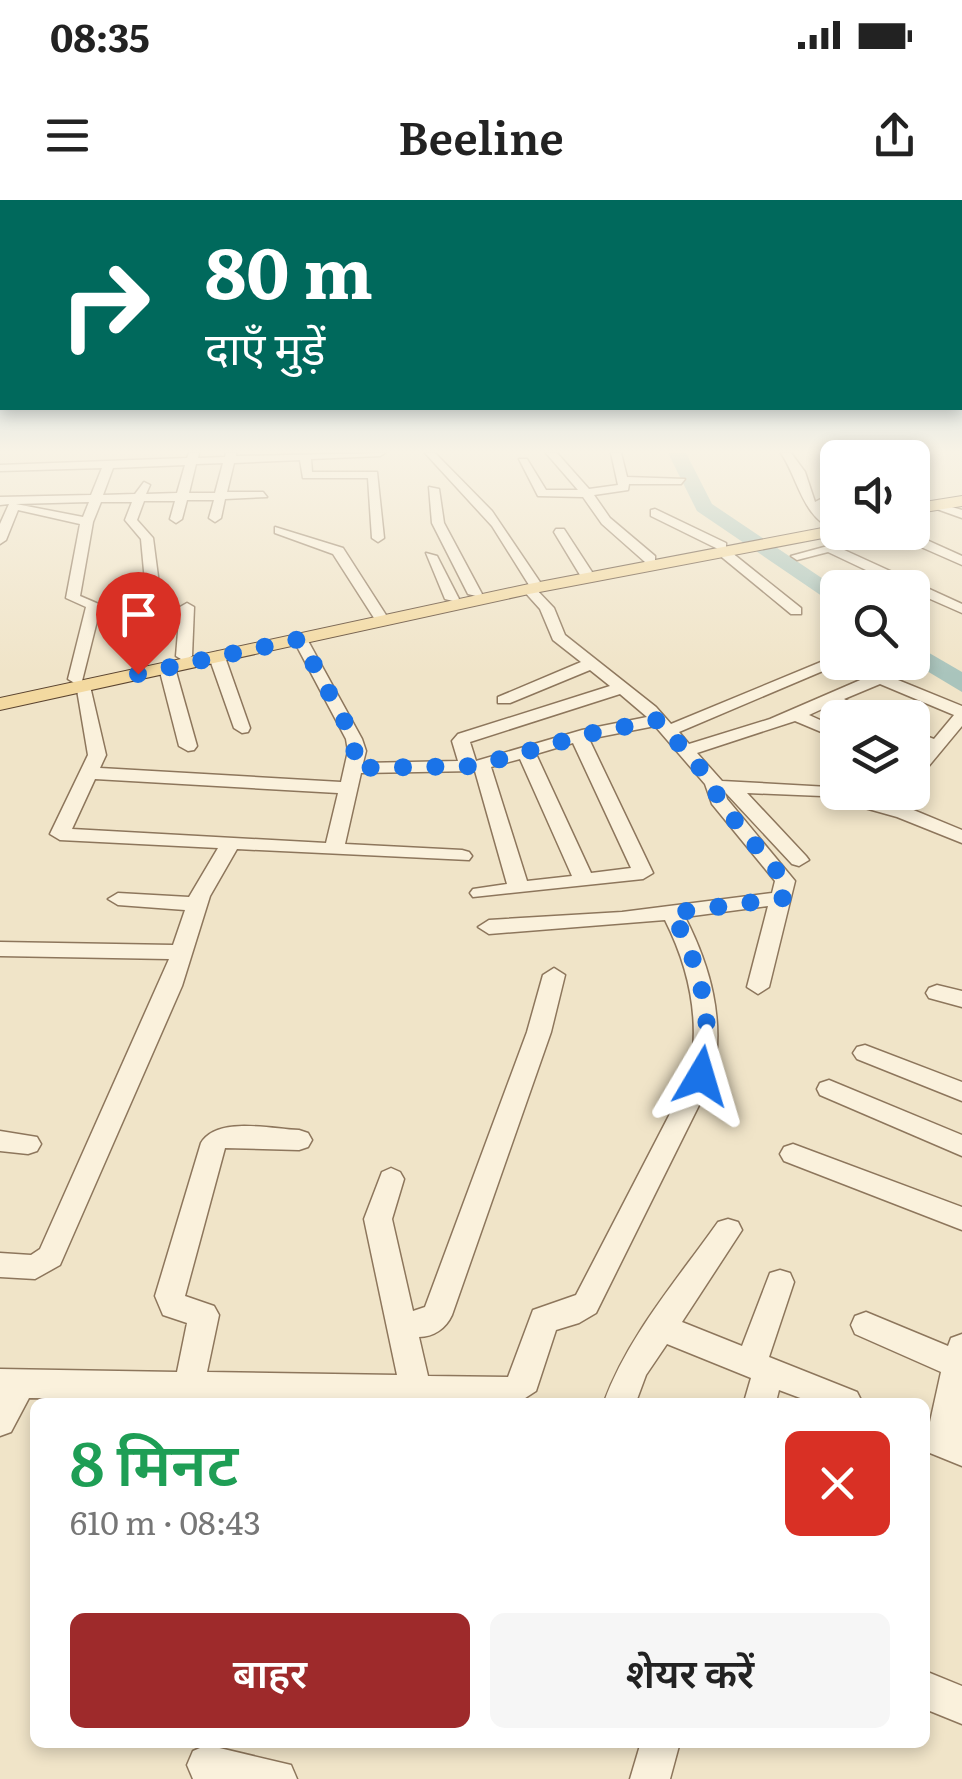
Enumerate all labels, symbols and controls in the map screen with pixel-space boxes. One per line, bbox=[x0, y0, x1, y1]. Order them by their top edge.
text: 08:35 bbox=[50, 7, 150, 64]
text: Beeline bbox=[398, 102, 564, 169]
icon: menu bbox=[40, 108, 95, 163]
icon: share bbox=[867, 108, 922, 163]
text: 80 m bbox=[205, 217, 373, 321]
icon: right bbox=[40, 240, 170, 370]
text: दाएँ मुड़ें bbox=[205, 312, 325, 379]
map controls bbox=[820, 440, 930, 810]
button: sound bbox=[820, 440, 930, 550]
button: search bbox=[820, 570, 930, 680]
pin bbox=[96, 572, 181, 675]
icon: arrive bbox=[111, 587, 166, 642]
button: layers bbox=[820, 700, 930, 810]
position arrow bbox=[649, 1024, 753, 1128]
text: 8 मिनट bbox=[70, 1415, 238, 1504]
button: close bbox=[785, 1431, 890, 1536]
text: 610 m · 08:43 bbox=[70, 1497, 261, 1545]
button: बाहर bbox=[70, 1613, 470, 1728]
button: शेयर करें bbox=[490, 1613, 890, 1728]

